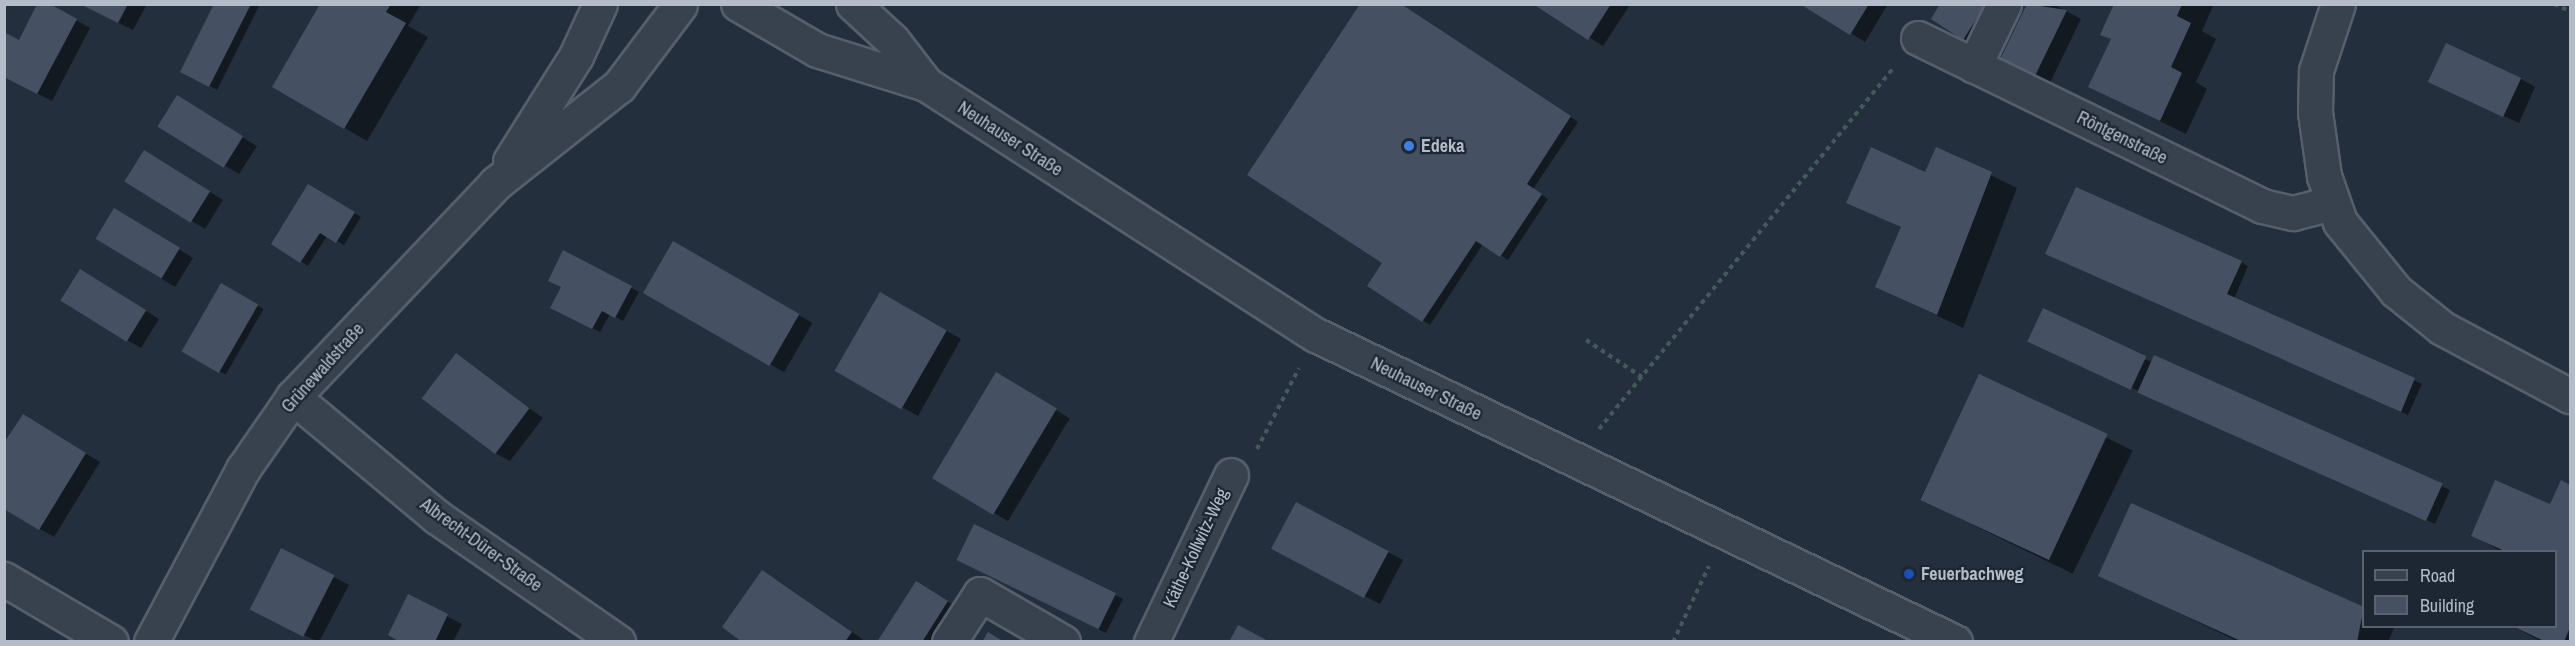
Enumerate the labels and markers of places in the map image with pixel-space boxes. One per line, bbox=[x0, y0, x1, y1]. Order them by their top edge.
place label: Edeka bbox=[1421, 135, 1464, 157]
marker: Edeka bbox=[1402, 139, 1416, 153]
place label: Feuerbachweg bbox=[1921, 563, 2024, 585]
marker: Feuerbachweg bbox=[1902, 567, 1916, 581]

